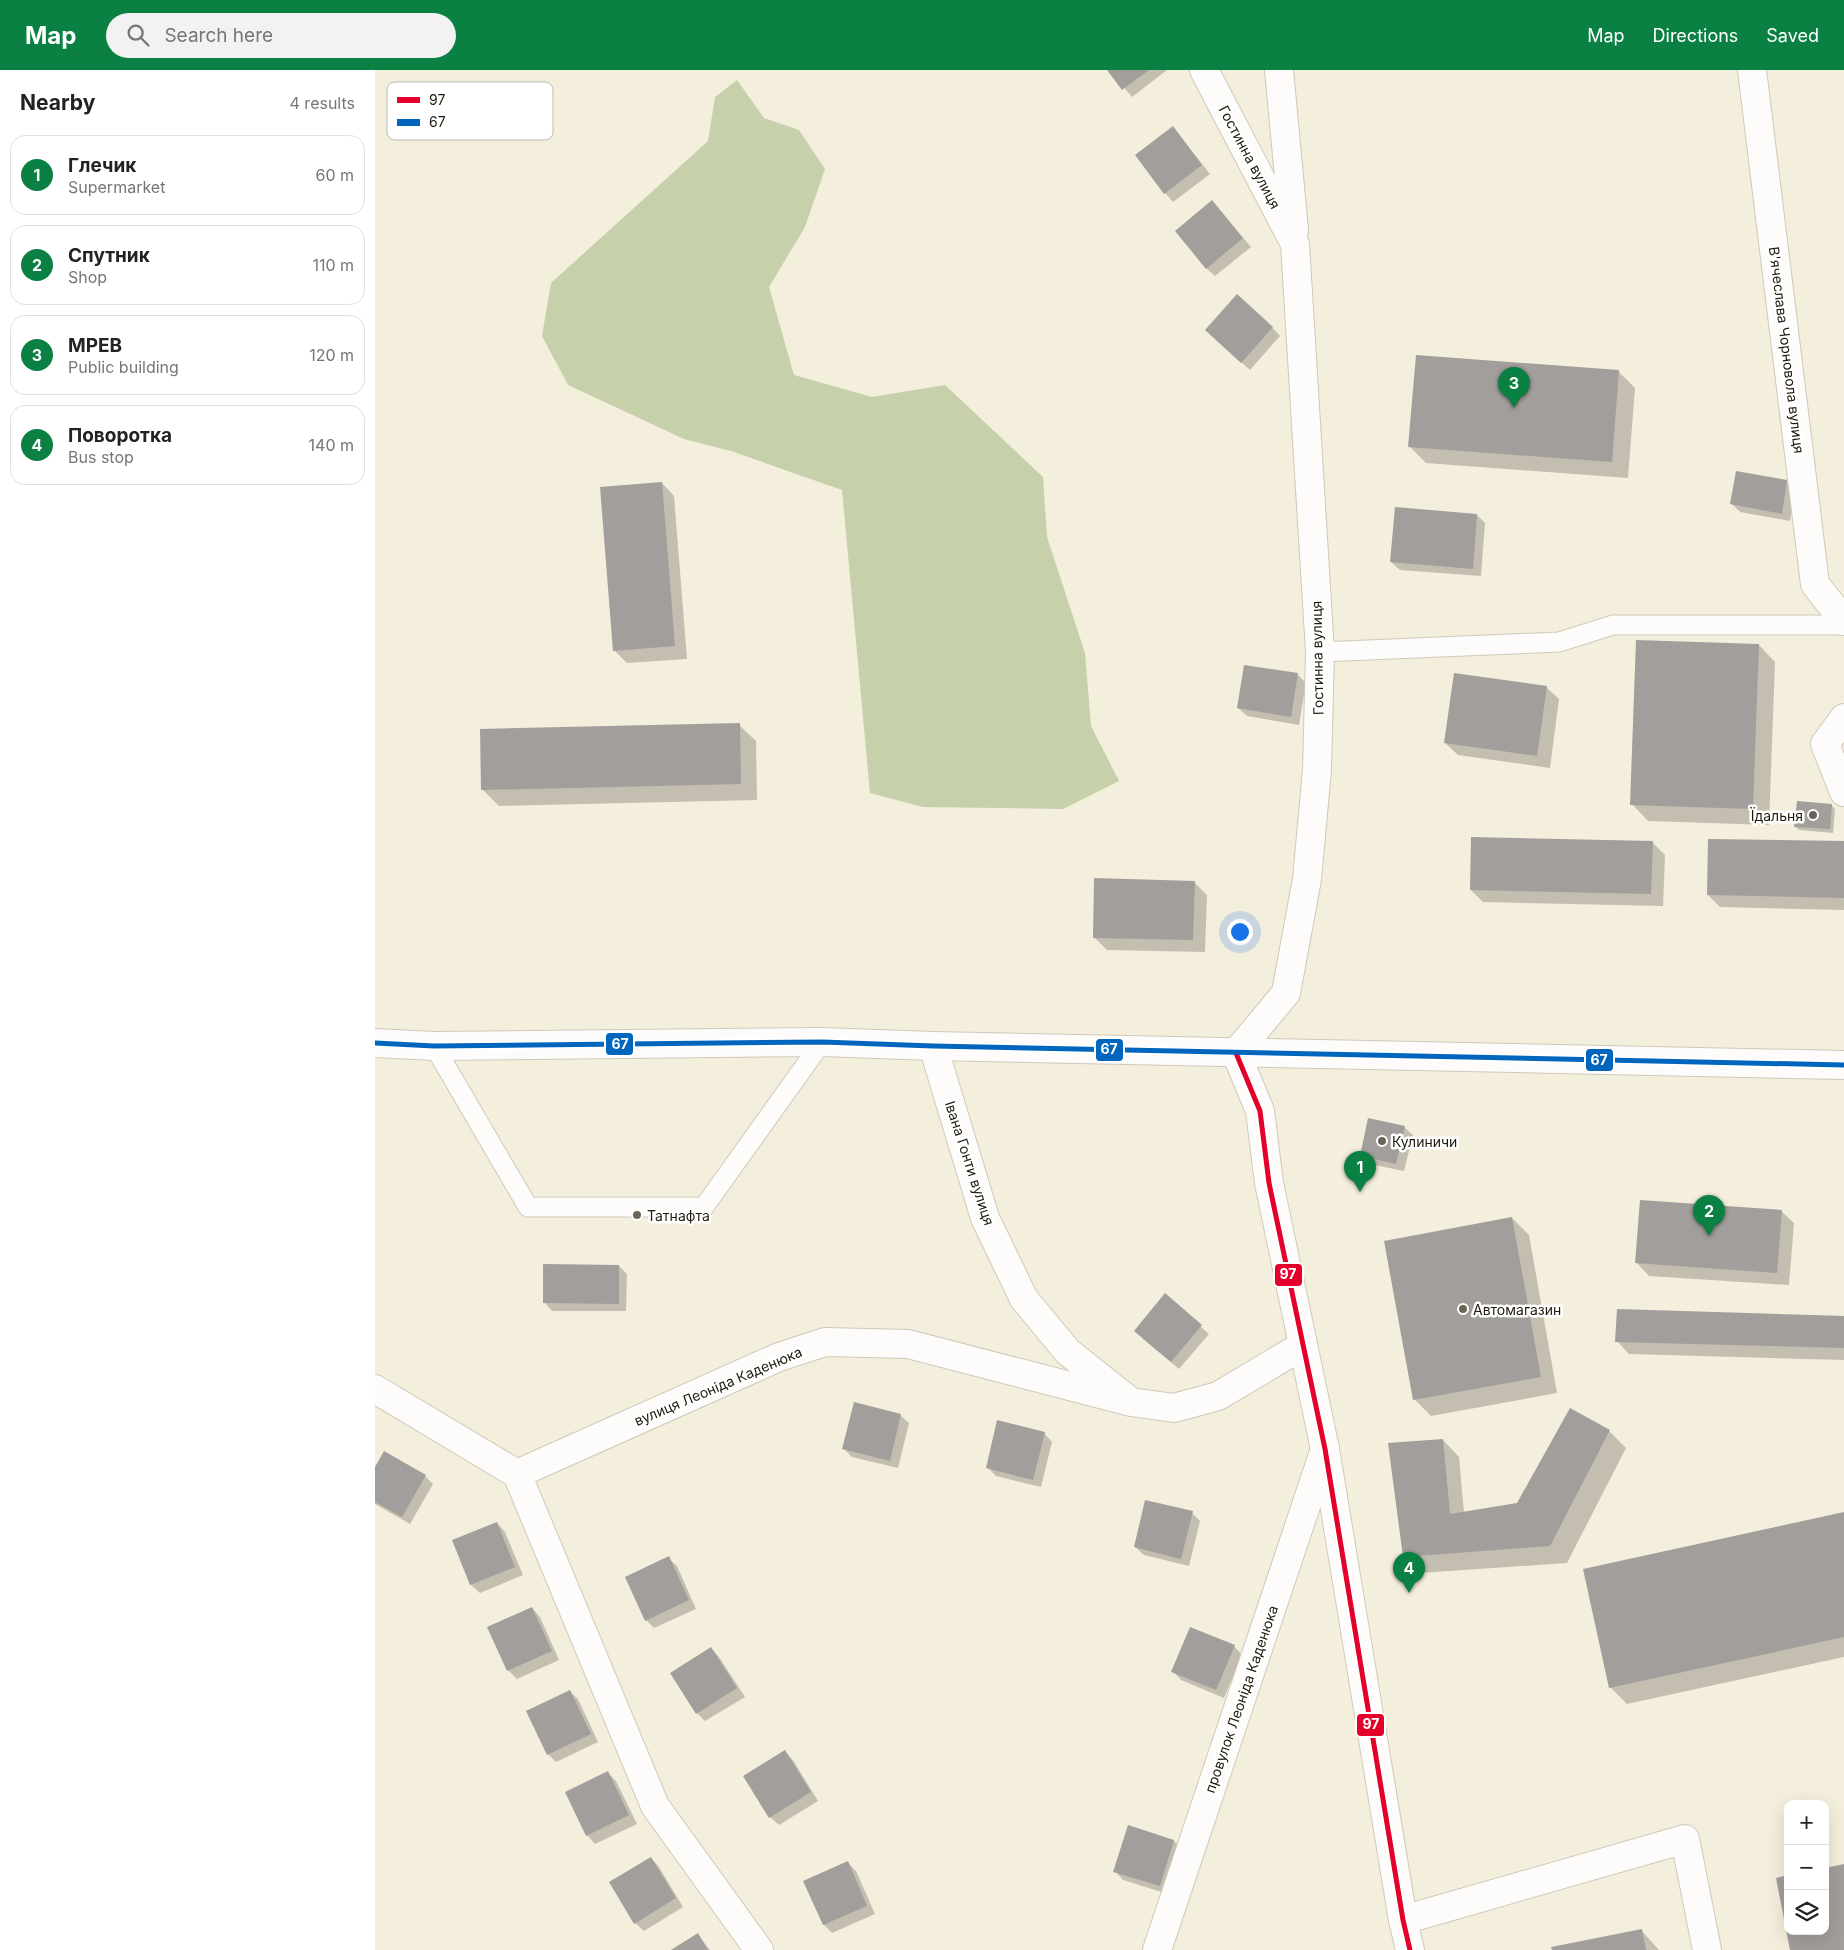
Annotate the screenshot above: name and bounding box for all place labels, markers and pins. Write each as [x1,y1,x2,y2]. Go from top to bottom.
pin: 3 [1498,367,1530,408]
place label: Їдальня [1750,807,1803,824]
marker: Їдальня [1807,809,1819,821]
place label: Кулиничи [1392,1133,1457,1150]
marker: Кулиничи [1376,1135,1388,1147]
pin: 1 [1344,1151,1376,1192]
pin: 2 [1693,1195,1725,1236]
place label: Татнафта [647,1207,710,1224]
marker: Татнафта [631,1209,643,1221]
place label: Автомагазин [1473,1301,1561,1318]
marker: Автомагазин [1457,1303,1469,1315]
pin: 4 [1393,1552,1425,1593]

